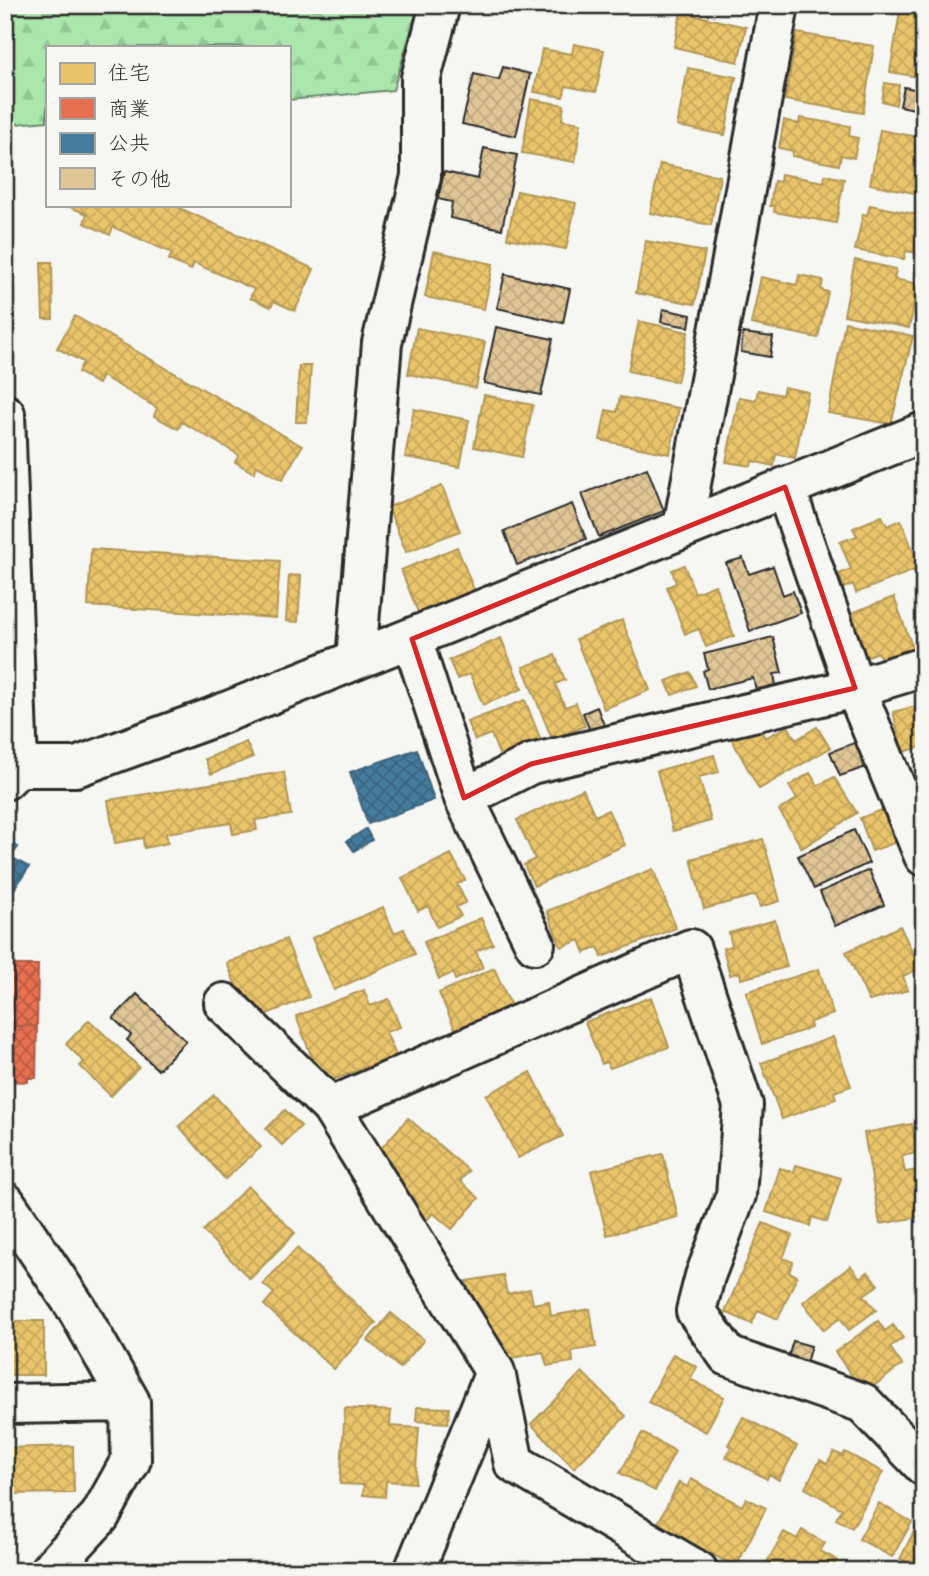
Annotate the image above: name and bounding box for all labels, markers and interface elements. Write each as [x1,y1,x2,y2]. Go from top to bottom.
legend [46,46,290,206]
text: 住宅 [108,58,150,91]
text: 商業 [108,94,150,127]
text: 公共 [108,128,150,161]
text: その他 [108,164,171,197]

